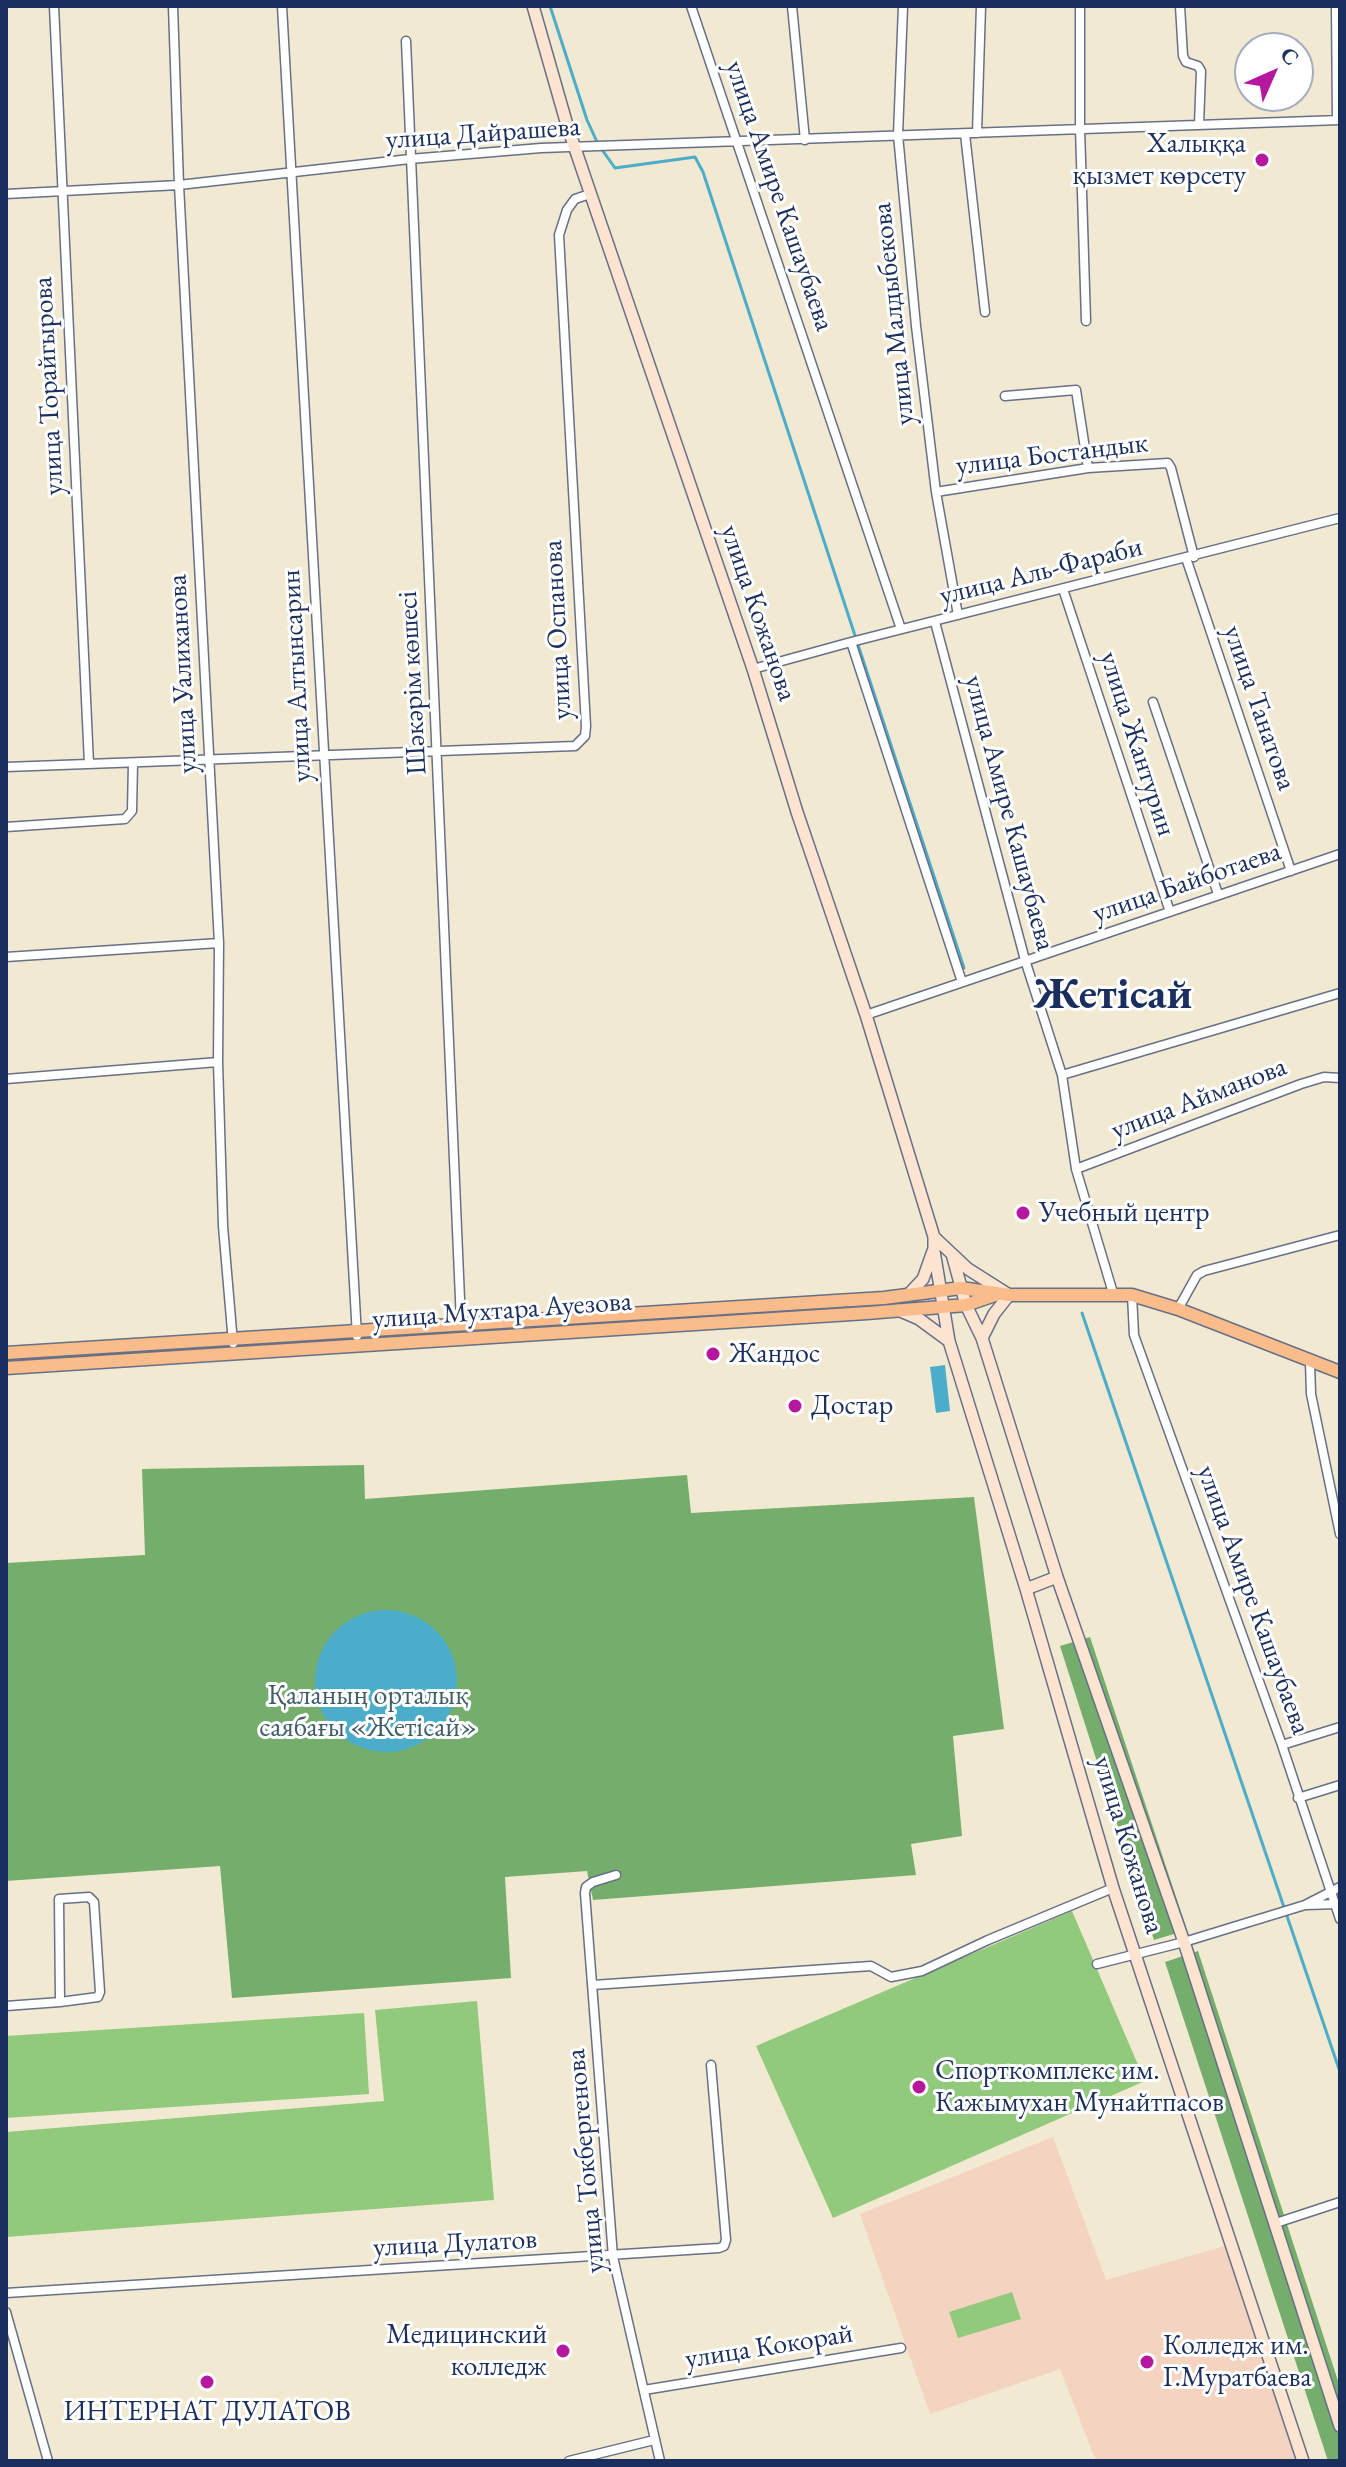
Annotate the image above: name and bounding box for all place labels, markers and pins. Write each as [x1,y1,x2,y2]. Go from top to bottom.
place label: Халыққа қызмет көрсету [1073,127,1246,193]
marker: Халыққа қызмет көрсету [1253,151,1271,169]
place label: Учебный центр [1039,1196,1210,1230]
marker: Учебный центр [1014,1204,1032,1222]
place label: Жандос [729,1337,820,1371]
marker: Жандос [704,1345,722,1363]
place label: Достар [811,1389,893,1423]
marker: Достар [786,1397,804,1415]
place label: Спорткомплекс им. Кажымухан Мунайтпасов [935,2054,1224,2120]
marker: Спорткомплекс им. Кажымухан Мунайтпасов [910,2078,928,2096]
place label: Медицинский колледж [386,2318,547,2384]
place label: Колледж им. Г.Муратбаева [1163,2329,1312,2395]
marker: Медицинский колледж [554,2342,572,2360]
marker: Колледж им. Г.Муратбаева [1138,2353,1156,2371]
marker: ИНТЕРНАТ ДУЛАТОВ [198,2373,216,2391]
place label: ИНТЕРНАТ ДУЛАТОВ [63,2395,351,2429]

